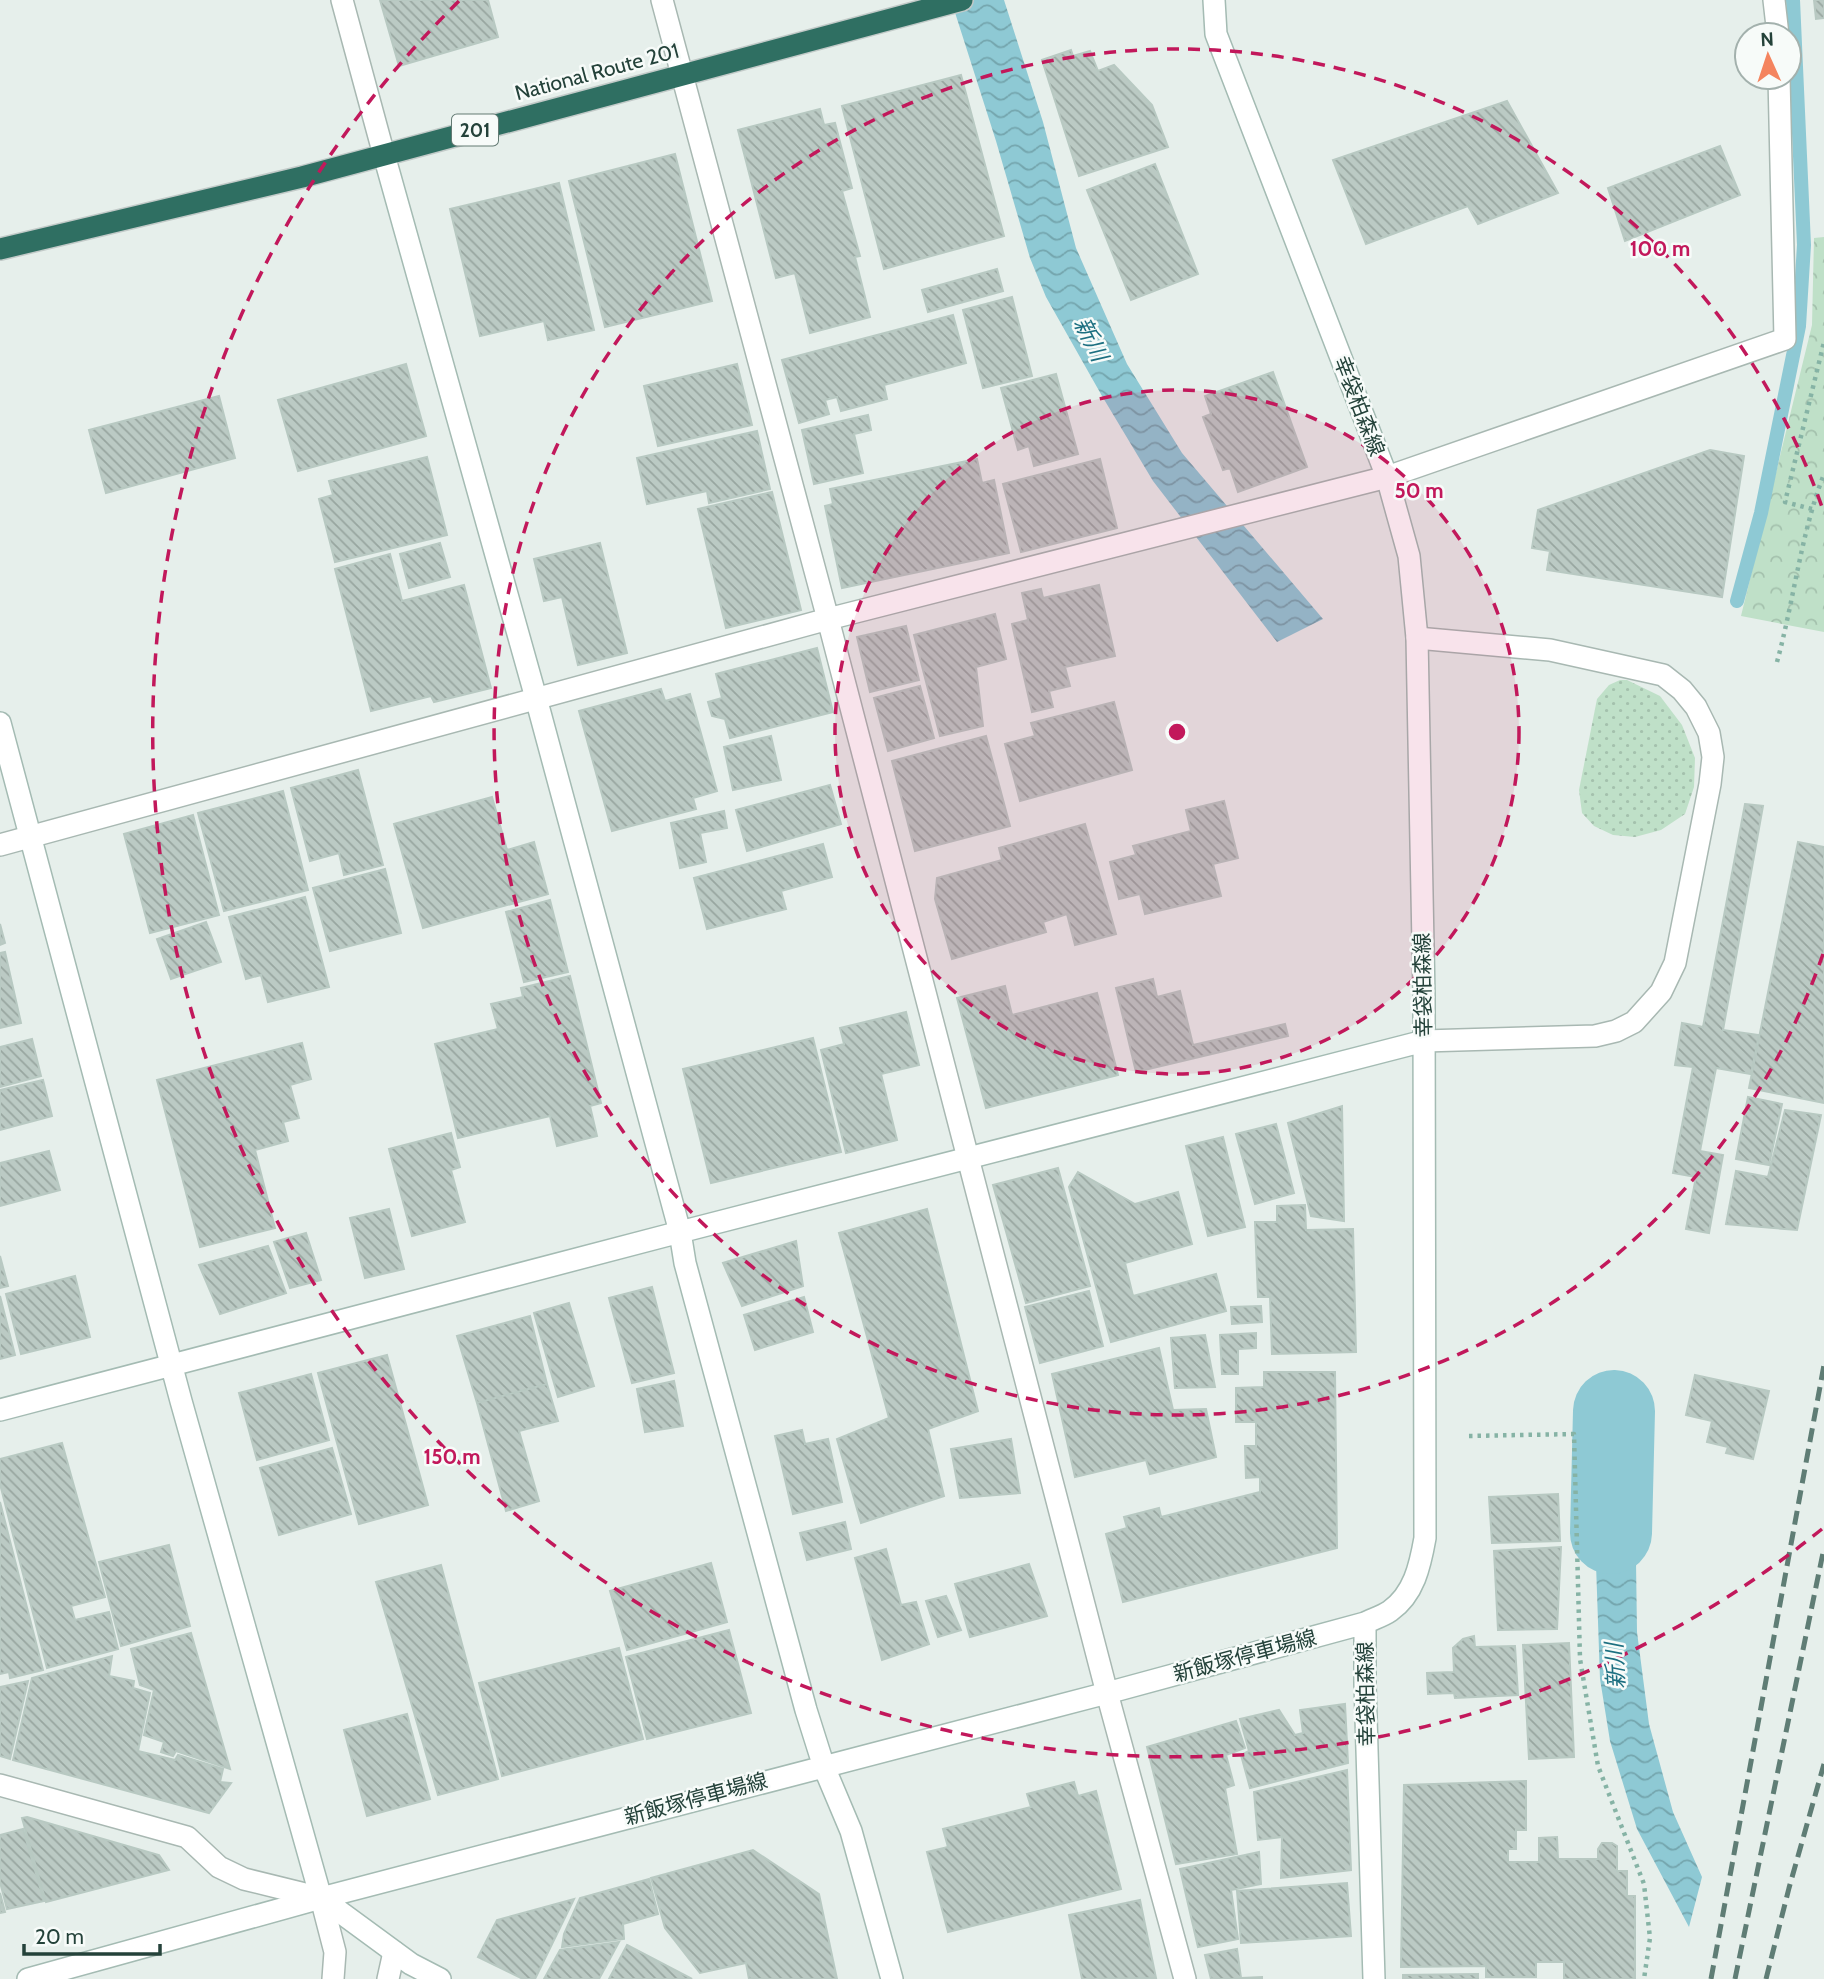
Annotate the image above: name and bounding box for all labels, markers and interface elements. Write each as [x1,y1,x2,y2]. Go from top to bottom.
north arrow [1733,21,1803,91]
text: N [1760,28,1774,51]
street label: National Route 201 [512,38,682,105]
road number: 201 [452,114,498,146]
text: 100 m [1630,236,1690,261]
water label: 新川 [1068,312,1115,369]
street label: 幸袋柏森線 [1329,352,1390,459]
text: 50 m [1394,478,1444,503]
centre of rings [1165,720,1189,744]
street label: 幸袋柏森線 [1409,932,1436,1038]
text: 150 m [424,1444,480,1469]
street label: 新飯塚停車場線 [1171,1624,1319,1687]
water label: 新川 [1600,1639,1630,1690]
street label: 幸袋柏森線 [1352,1641,1379,1747]
street label: 新飯塚停車場線 [622,1767,770,1830]
scale bar [24,1912,161,1956]
text: 20 m [35,1924,84,1949]

